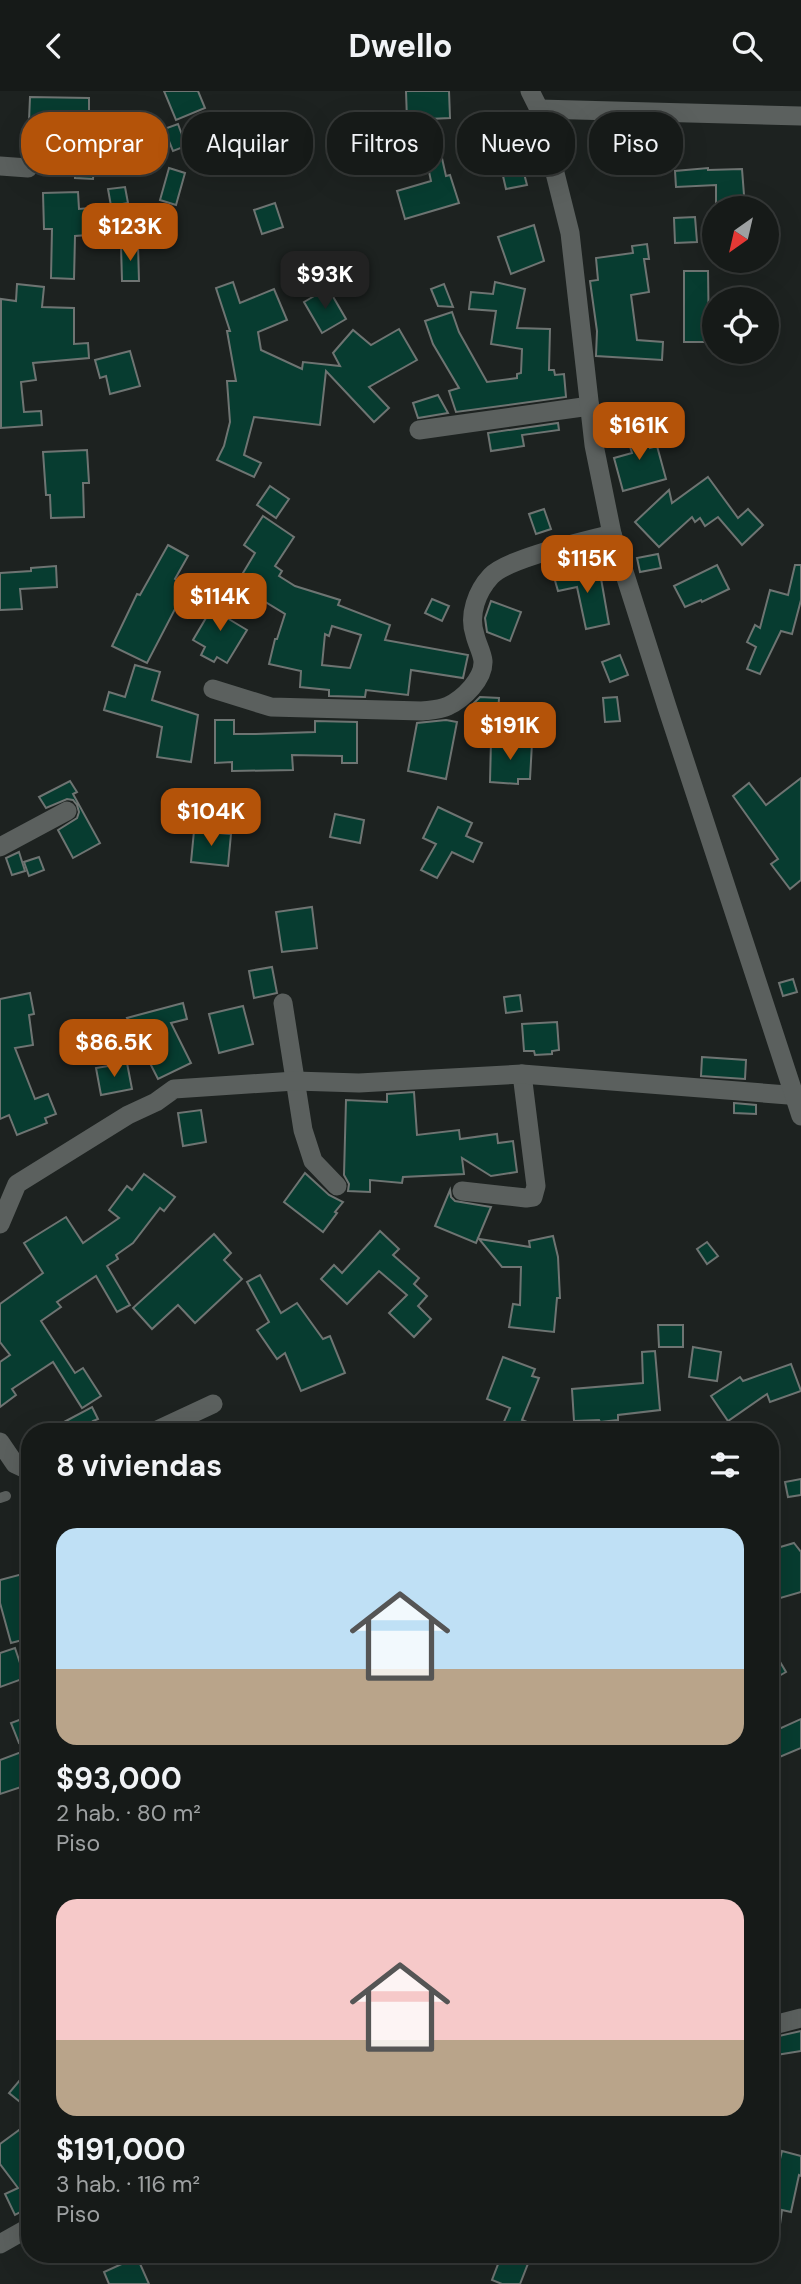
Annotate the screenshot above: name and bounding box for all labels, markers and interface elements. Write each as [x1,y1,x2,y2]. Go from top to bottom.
text: Dwello [348,25,453,67]
icon: back [35,27,73,65]
icon: search [728,27,766,65]
chip: Comprar [21,112,168,175]
chip: Alquilar [182,112,313,175]
chip: Filtros [327,112,443,175]
chip: Nuevo [457,112,575,175]
chip: Piso [589,112,683,175]
north arrow [702,196,779,273]
map controls [702,196,779,364]
pin: $123K [81,204,179,263]
text: $123K [98,211,162,241]
pin: $93K [284,251,366,311]
text: $93K [296,259,354,289]
button: locate [702,287,779,364]
pin: $161K [590,403,688,462]
text: $161K [609,410,669,440]
pin: $115K [538,535,636,595]
text: $115K [557,543,617,573]
pin: $114K [171,573,269,633]
text: $114K [190,581,250,611]
pin: $191K [461,703,559,762]
text: $191K [480,710,540,740]
pin: $104K [162,789,260,848]
text: $104K [177,796,245,826]
pin: $86.5K [57,1019,171,1079]
text: $86.5K [75,1027,153,1057]
text: 8 viviendas [56,1446,222,1485]
icon: filters [706,1446,744,1484]
icon: home [337,1573,463,1699]
text: $93,000 [56,1759,182,1798]
text: 2 hab. · 80 m² [56,1798,201,1828]
text: Piso [56,1828,100,1858]
icon: home [337,1944,463,2070]
text: $191,000 [56,2130,186,2169]
text: 3 hab. · 116 m² [56,2169,200,2199]
text: Piso [56,2199,100,2229]

